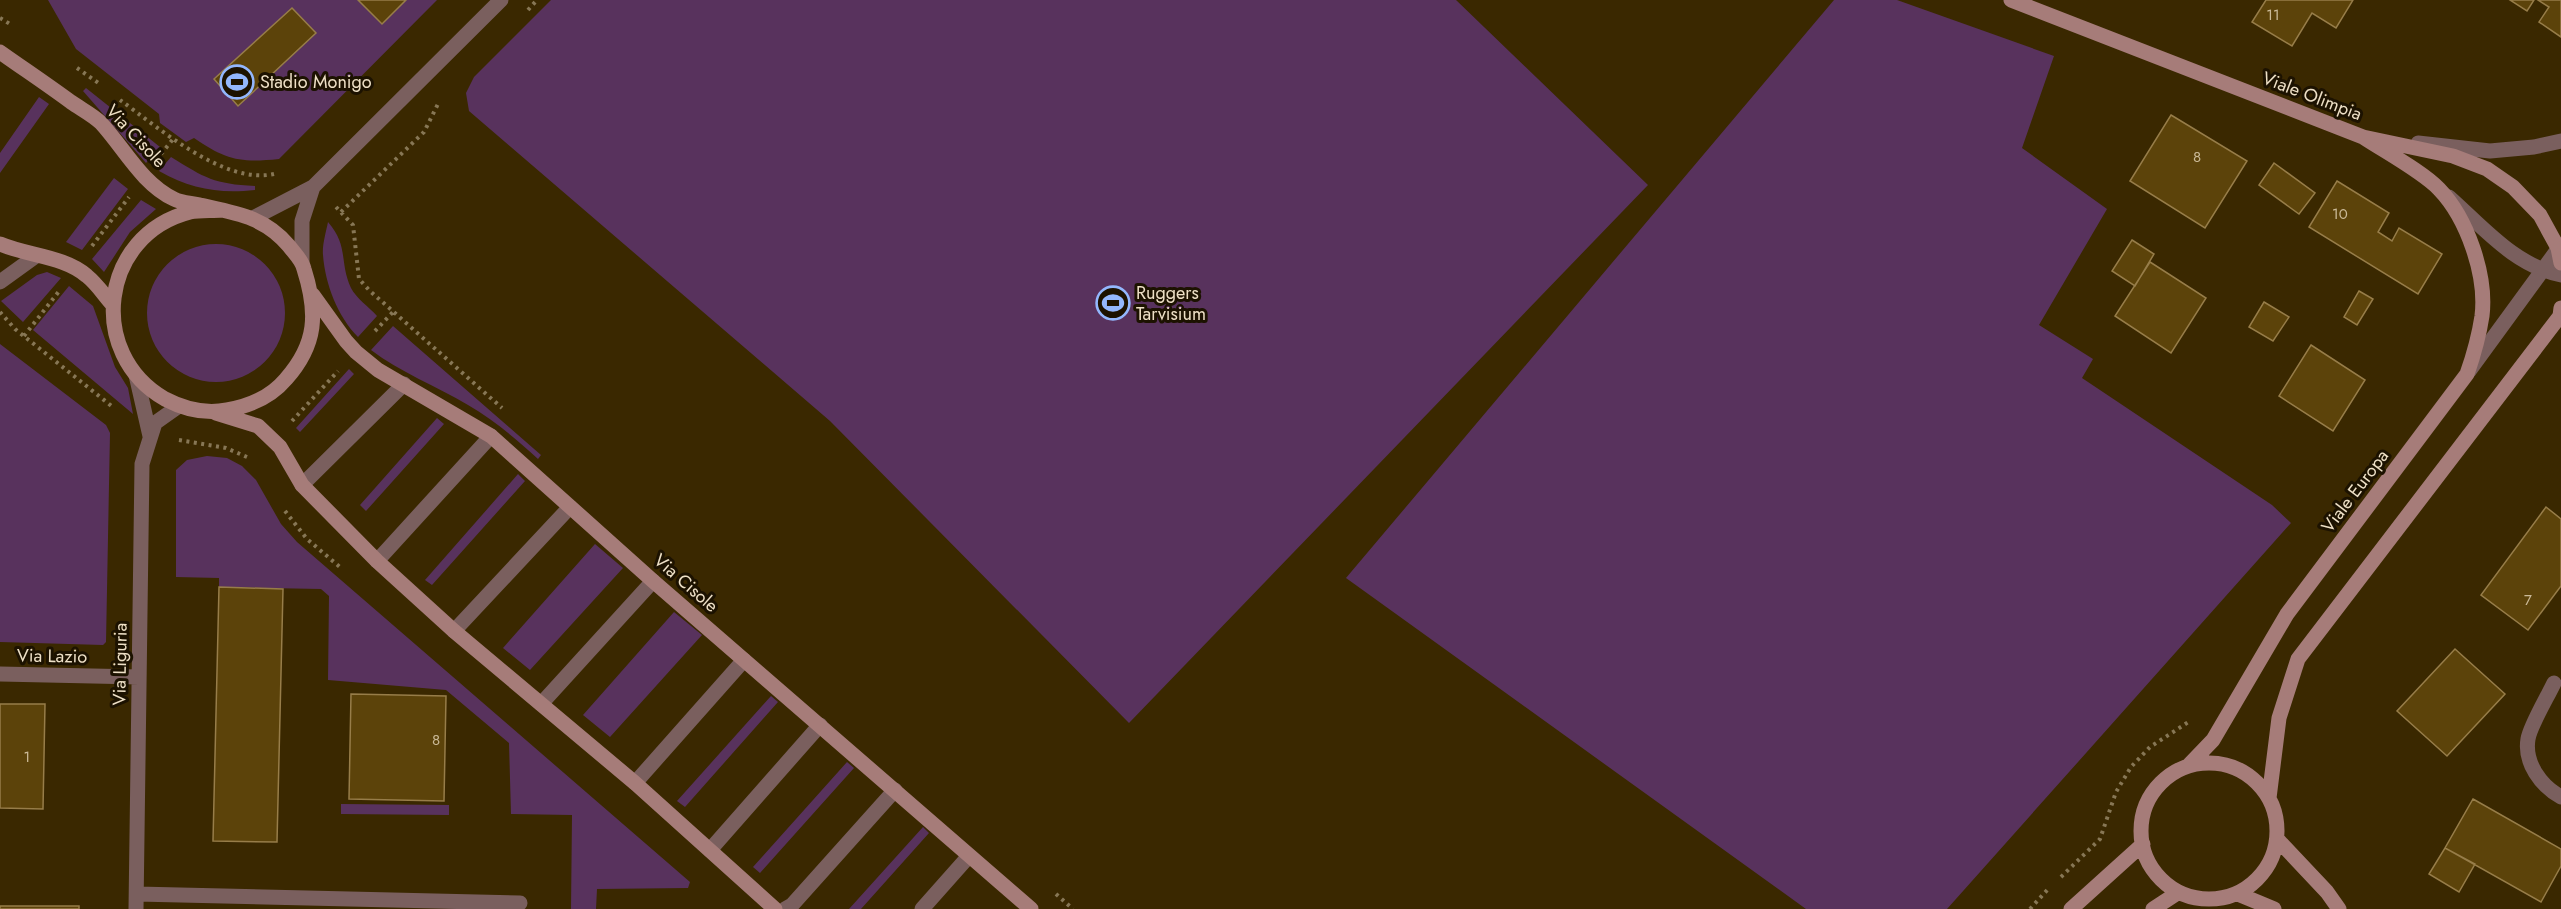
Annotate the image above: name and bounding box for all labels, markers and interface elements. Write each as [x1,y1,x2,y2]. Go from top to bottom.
house number: 11 [2266,4,2280,26]
sports icon: Stadio Monigo [219,64,255,100]
street label: Viale Olimpia [2258,65,2366,127]
place label: Stadio Monigo [260,69,372,95]
street label: Via Cisole [100,99,172,173]
house number: 8 [2193,146,2201,168]
house number: 10 [2332,203,2348,225]
place label: Ruggers Tarvisium [1136,280,1206,327]
sports icon: Ruggers Tarvisium [1095,285,1131,321]
street label: Viale Europa [2315,444,2395,538]
street label: Via Cisole [648,548,724,618]
house number: 7 [2524,589,2532,611]
street label: Via Liguria [106,622,134,706]
street label: Via Lazio [17,642,87,670]
house number: 8 [432,729,440,751]
house number: 1 [24,746,30,768]

